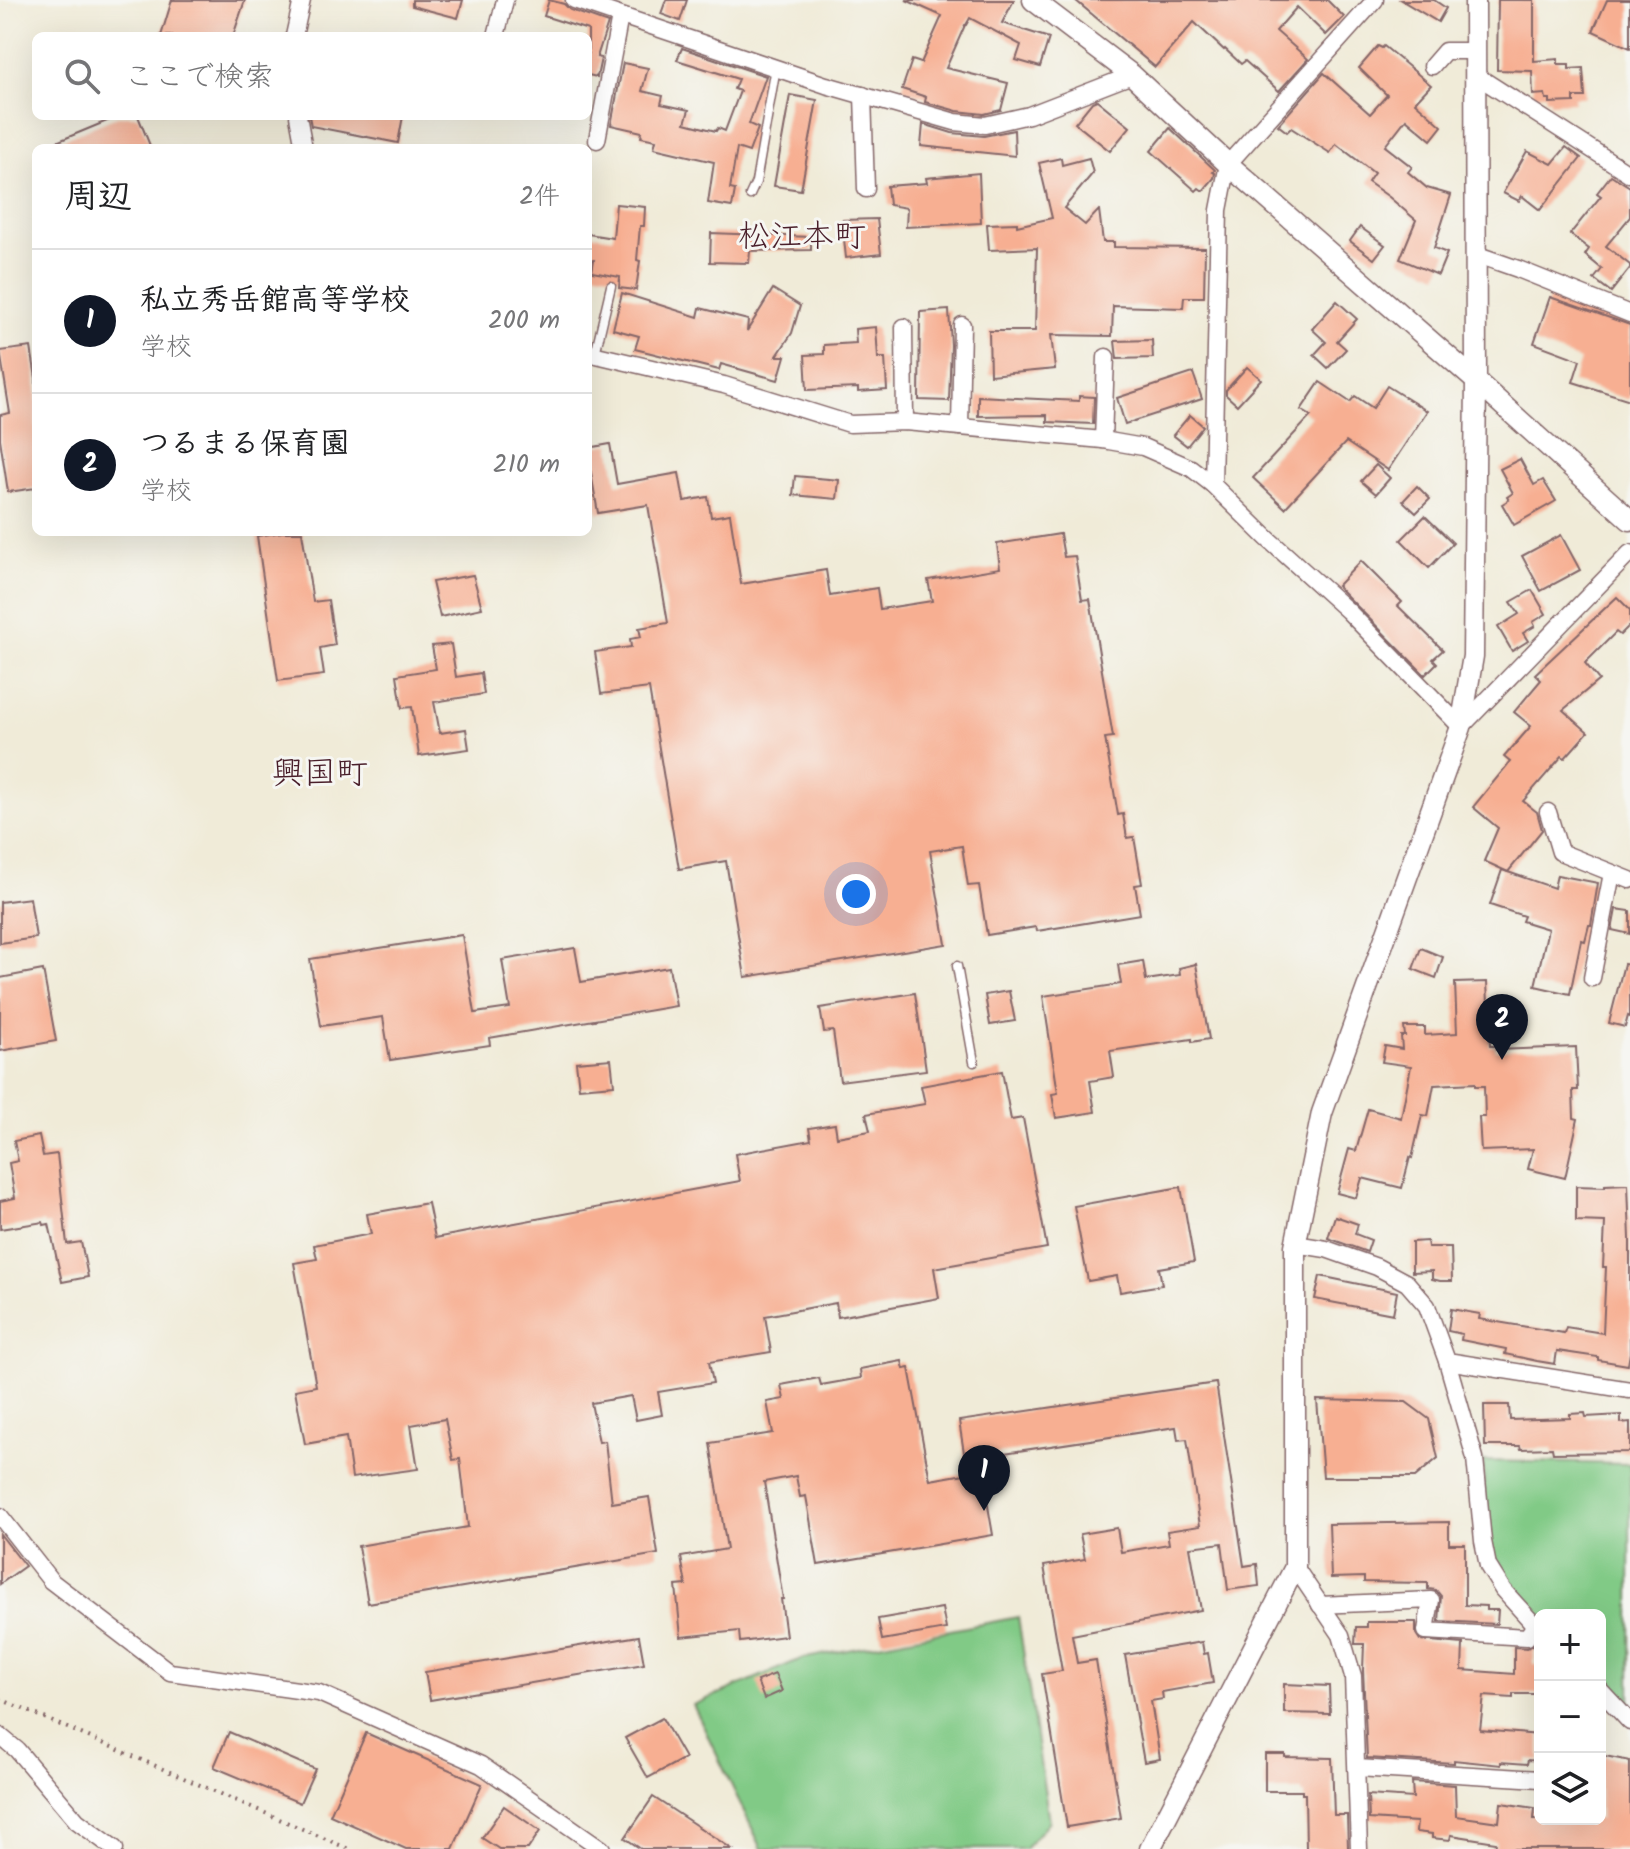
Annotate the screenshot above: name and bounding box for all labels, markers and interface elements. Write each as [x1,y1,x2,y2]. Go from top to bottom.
search box [32,32,592,120]
icon: search [60,54,104,98]
text: ここで検索 [124,54,274,102]
text: 周辺 [64,171,132,225]
text: 2件 [519,176,560,218]
district label: 松江本町 [738,212,866,263]
text: 私立秀岳館高等学校 [140,277,410,325]
text: 1 [86,300,94,342]
text: 200 m [488,300,560,342]
text: 学校 [140,327,192,369]
text: つるまる保育園 [140,421,350,469]
text: 2 [82,444,98,486]
text: 210 m [493,444,560,486]
text: 学校 [140,471,192,513]
district label: 興国町 [272,749,368,800]
your location [836,874,876,914]
pin: 2 [1476,994,1528,1060]
pin: 1 [958,1445,1010,1511]
map controls [1534,1609,1606,1825]
button: + [1534,1609,1606,1681]
button: − [1534,1681,1606,1753]
button: layers [1534,1753,1606,1825]

